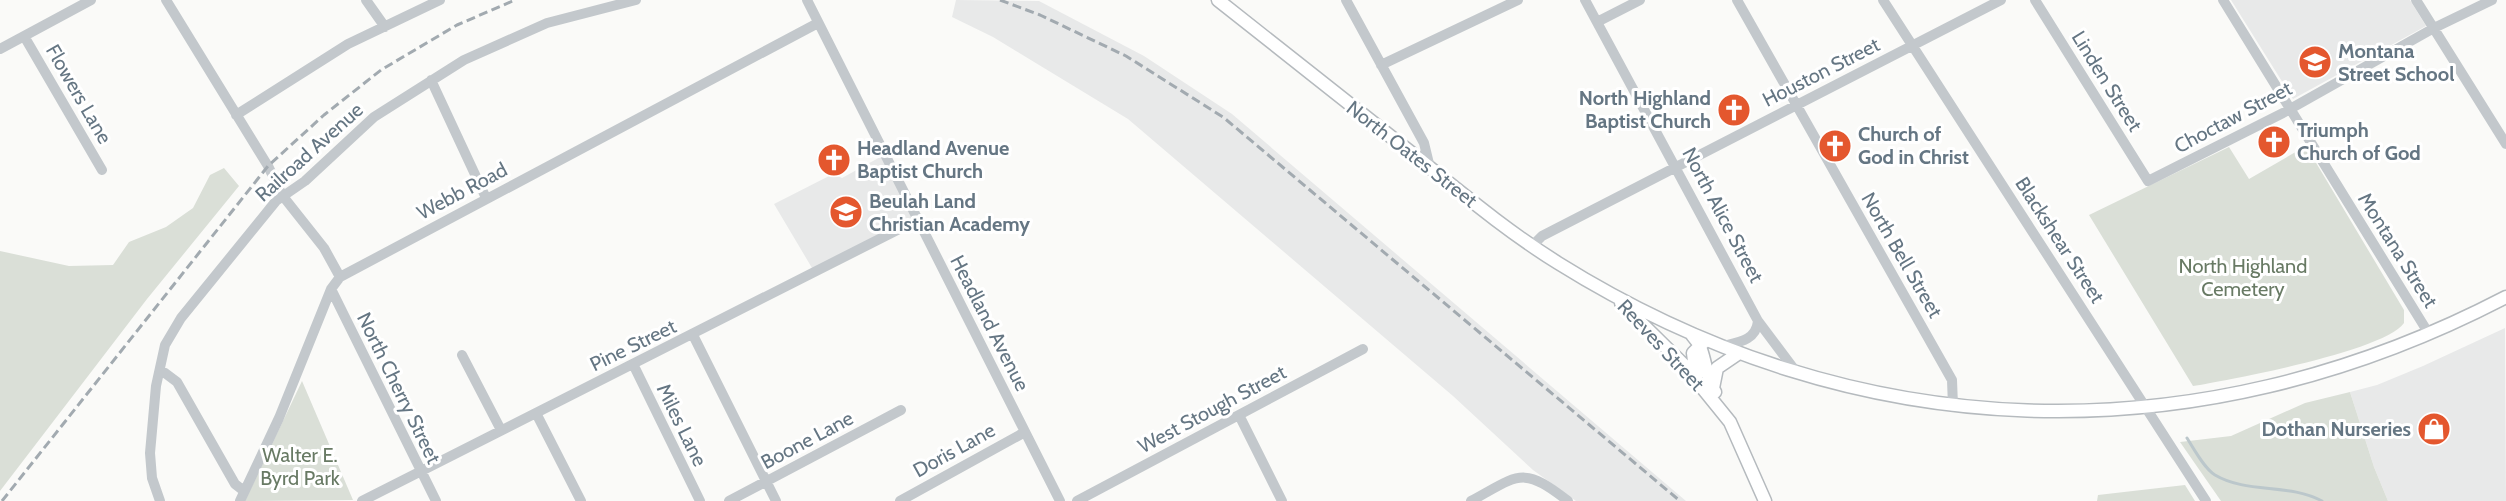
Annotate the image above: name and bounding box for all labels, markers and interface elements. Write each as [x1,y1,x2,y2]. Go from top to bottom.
street label: Linden Street [2067,26,2147,136]
street label: Houston Street [1758,32,1884,112]
place label: Montana Street School [2338,39,2454,86]
street label: Flowers Lane [41,40,117,148]
school or university icon: Montana Street School [2297,44,2333,80]
street label: Choctaw Street [2170,76,2296,158]
place label: North Highland Baptist Church [1579,86,1711,133]
church icon: North Highland Baptist Church [1716,92,1752,128]
street label: North Oates Street [1342,96,1482,213]
street label: Railroad Avenue [250,98,368,206]
place label: Triumph Church of God [2297,118,2421,165]
place label: Church of God in Christ [1858,122,1969,169]
church icon: Triumph Church of God [2256,124,2292,160]
church icon: Church of God in Christ [1817,128,1853,164]
place label: Headland Avenue Baptist Church [857,136,1009,183]
church icon: Headland Avenue Baptist Church [816,142,852,178]
street label: North Alice Street [1677,143,1769,287]
street label: Webb Road [413,157,511,225]
street label: Blackshear Street [2010,173,2110,308]
street label: North Bell Street [1856,188,1948,322]
street label: Montana Street [2353,188,2443,312]
place label: Beulah Land Christian Academy [869,189,1030,236]
school or university icon: Beulah Land Christian Academy [828,194,864,230]
street label: Headland Avenue [945,251,1035,395]
park label: North Highland Cemetery [2179,254,2307,301]
street label: Reeves Street [1613,294,1710,396]
street label: North Cherry Street [352,308,446,468]
street label: Pine Street [586,314,680,376]
street label: West Stough Street [1134,360,1290,458]
street label: Miles Lane [652,380,712,470]
street label: Boone Lane [757,406,857,474]
shop icon: Dothan Nurseries [2416,411,2452,447]
place label: Dothan Nurseries [2262,417,2411,441]
street label: Doris Lane [909,418,999,482]
park label: Walter E. Byrd Park [260,443,340,490]

